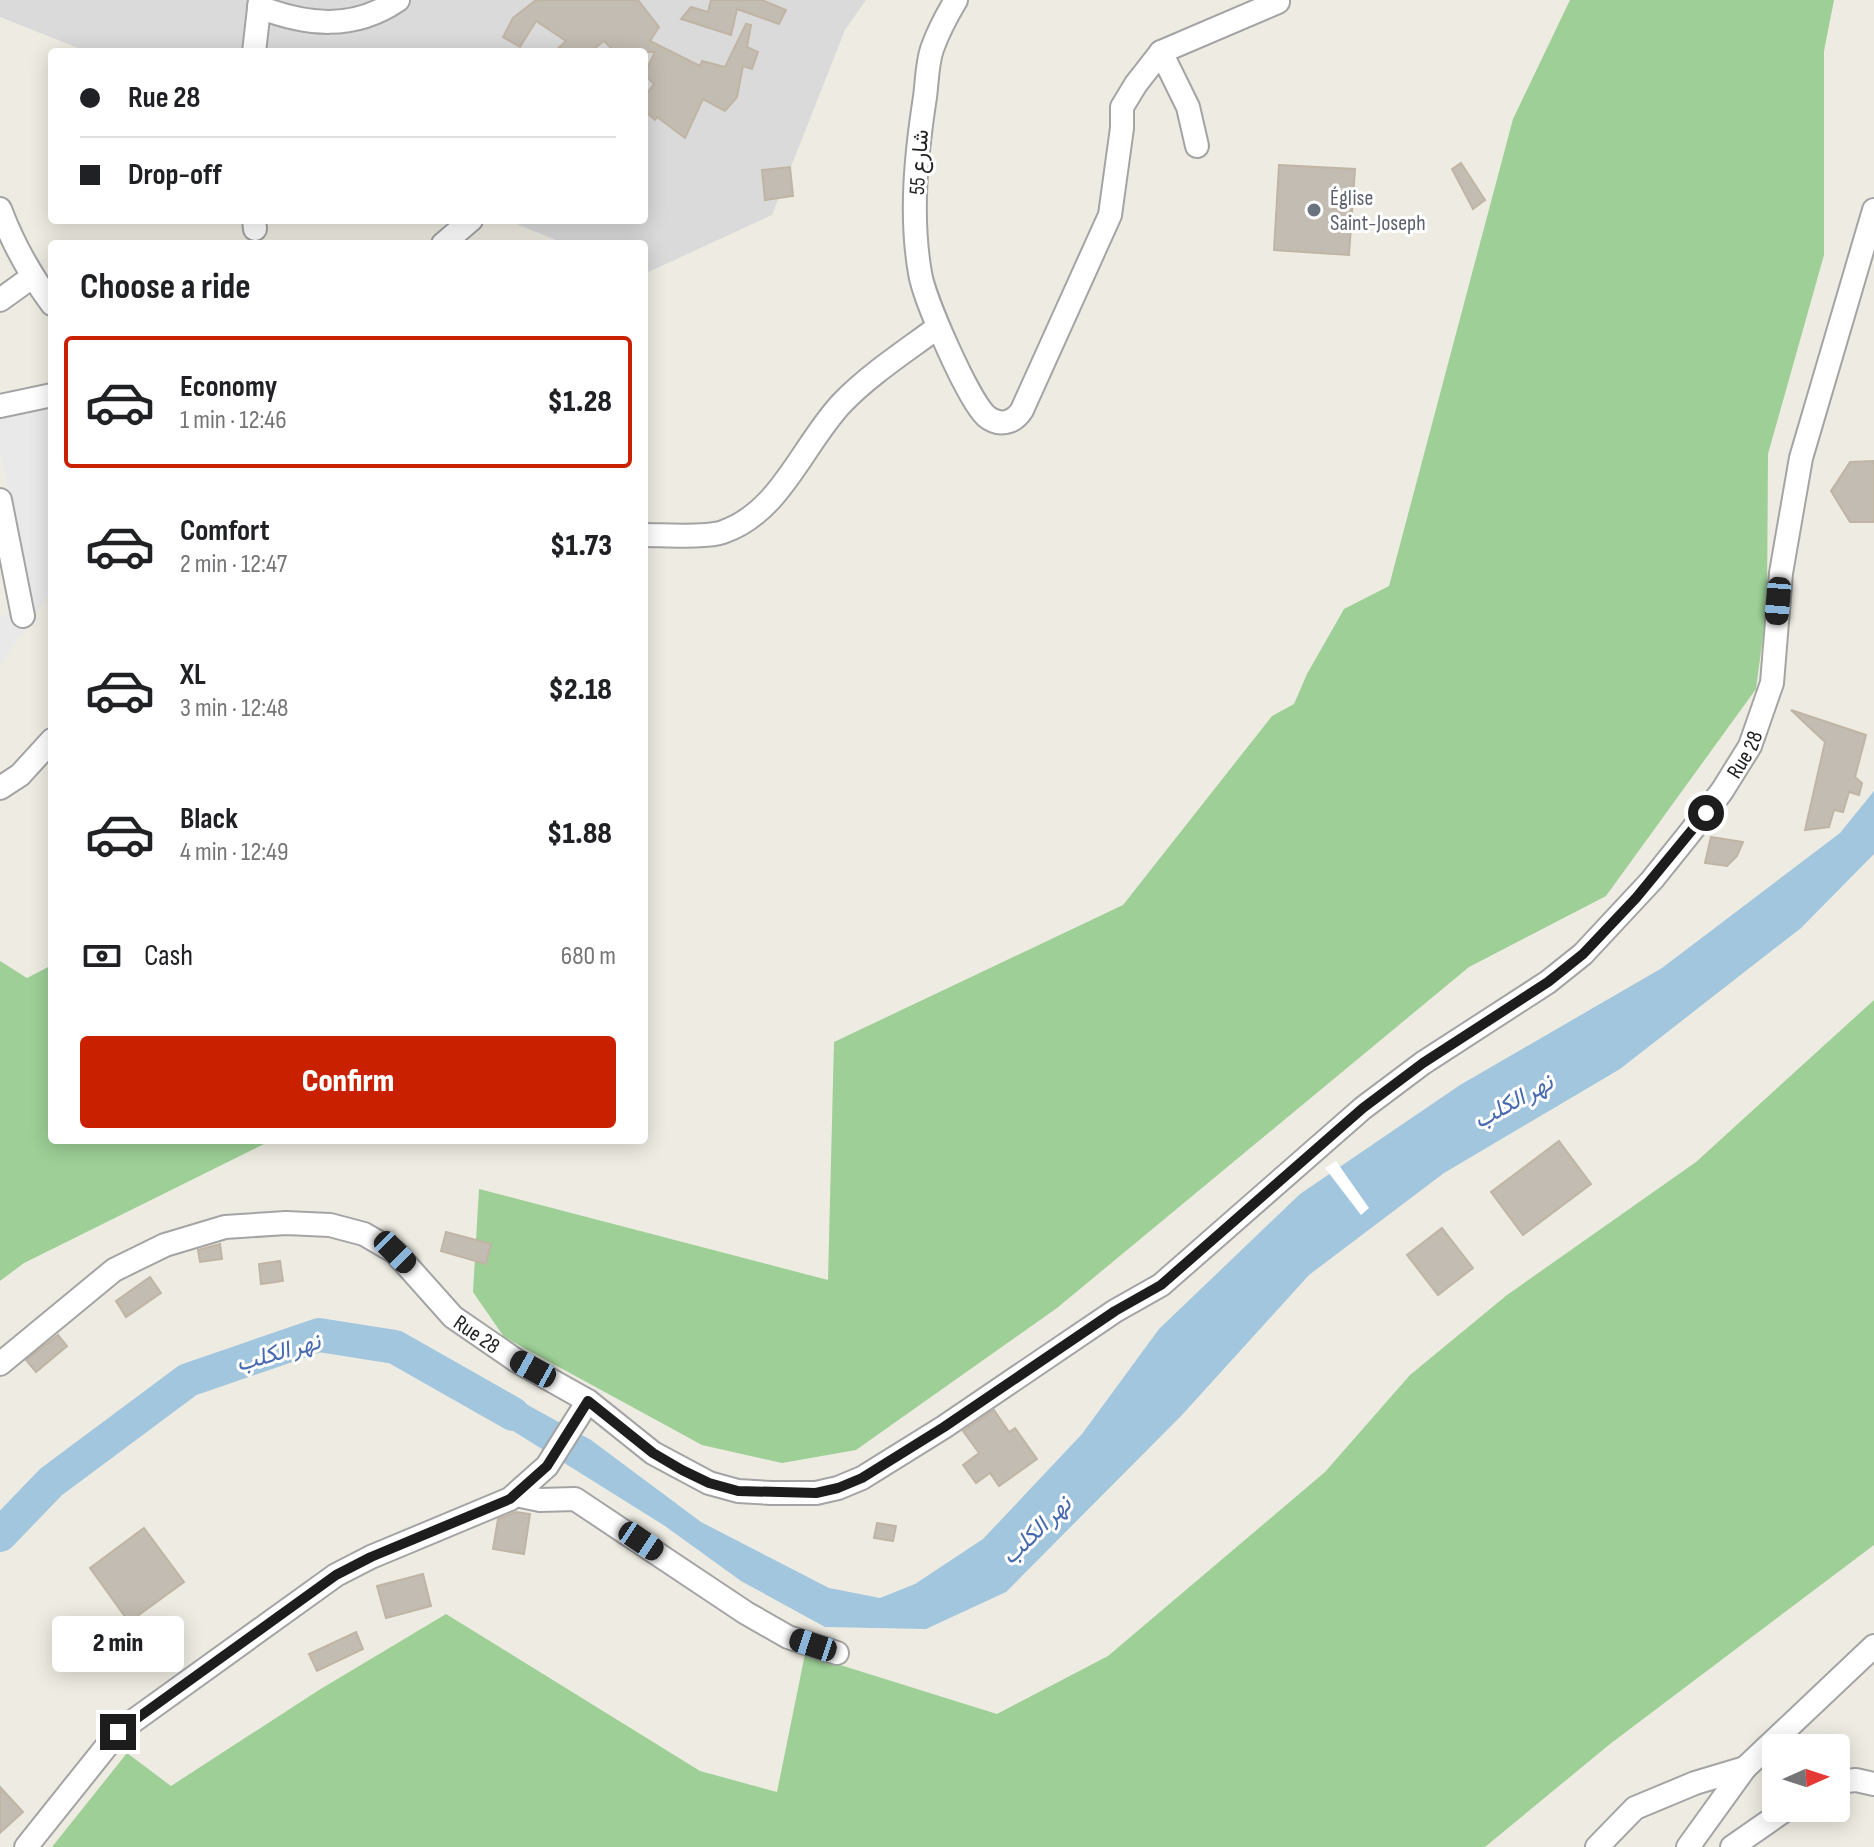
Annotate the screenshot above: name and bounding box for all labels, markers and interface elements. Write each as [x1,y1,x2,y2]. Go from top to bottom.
text: Rue 28 [128,80,201,116]
street label: شارع 55 [904,129,935,196]
text: Drop-off [128,157,222,193]
place label: Église Saint-Joseph [1330,185,1426,237]
marker: Église Saint-Joseph [1305,201,1323,219]
text: Choose a ride [80,266,251,309]
icon: car [84,366,156,438]
text: Economy [180,369,277,405]
text: $1.28 [548,384,612,420]
text: 1 min · 12:46 [180,405,287,436]
icon: car [84,510,156,582]
text: Comfort [180,513,270,549]
text: $1.73 [550,528,612,564]
text: 2 min · 12:47 [180,549,287,580]
car [1764,576,1792,626]
icon: car [84,654,156,726]
text: XL [180,657,206,693]
text: $2.18 [549,672,612,708]
text: 3 min · 12:48 [180,693,288,724]
street label: Rue 28 [1721,728,1769,784]
route start [1688,795,1724,831]
icon: car [84,798,156,870]
text: Black [180,801,238,837]
text: $1.88 [547,816,612,852]
text: 4 min · 12:49 [180,837,289,868]
icon: cash [80,934,124,978]
text: Cash [144,938,193,974]
text: 680 m [561,941,616,972]
button: Confirm [80,1036,616,1128]
water label: نهر الكلب [1468,1067,1559,1135]
car [370,1227,420,1277]
street label: Rue 28 [448,1310,505,1360]
water label: نهر الكلب [233,1326,325,1378]
car [506,1347,560,1391]
water label: نهر الكلب [995,1489,1078,1571]
car [614,1518,668,1564]
callout: 2 min [52,1616,184,1672]
car [786,1626,840,1664]
text: 2 min [93,1628,143,1659]
route end [100,1714,136,1750]
north arrow [1762,1734,1850,1822]
map controls [1762,1734,1850,1822]

